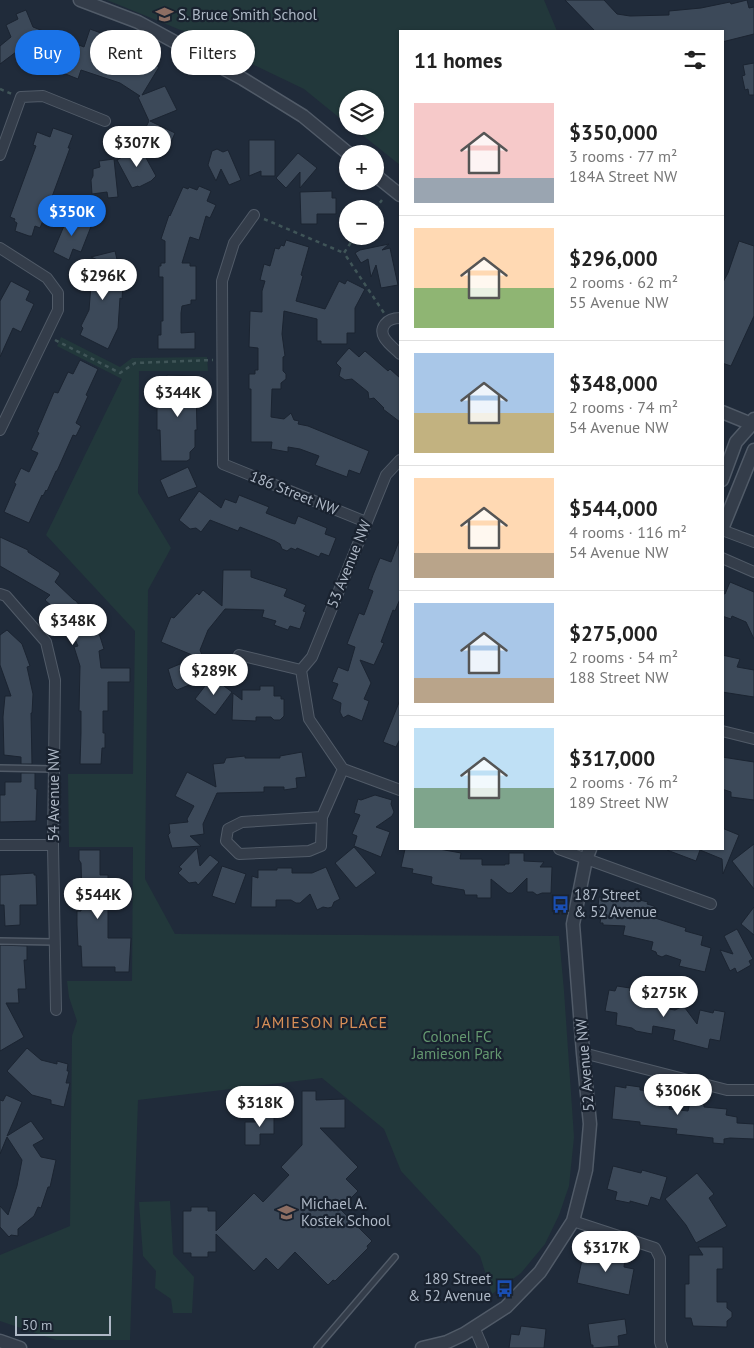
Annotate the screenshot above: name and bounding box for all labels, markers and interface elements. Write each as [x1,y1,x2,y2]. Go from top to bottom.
school or university icon: S. Bruce Smith School [154,5,174,25]
place label: S. Bruce Smith School [178,5,317,24]
chip: Buy [15,30,80,75]
chip: Rent [90,30,161,75]
chip: Filters [171,30,255,75]
icon: filters [681,46,709,74]
text: 11 homes [414,47,502,74]
map controls [339,90,384,245]
button: layers [339,90,384,135]
text: $350,000 [569,119,658,146]
icon: home [454,123,514,183]
pin: $307K [102,126,172,168]
text: $307K [114,132,160,152]
button: + [339,145,384,190]
text: 3 rooms · 77 m² [569,146,677,166]
text: 184A Street NW [569,166,677,186]
pin: $350K [37,194,107,237]
button: − [339,200,384,245]
text: $350K [49,201,95,221]
text: $296,000 [569,245,658,272]
icon: home [454,248,514,308]
pin: $296K [68,258,138,301]
text: $296K [80,265,126,285]
text: 2 rooms · 62 m² [569,272,678,292]
text: 55 Avenue NW [569,292,668,312]
text: $348,000 [569,370,658,397]
icon: home [454,373,514,433]
pin: $344K [143,376,213,418]
text: $344K [155,382,201,402]
text: 2 rooms · 74 m² [569,397,678,417]
text: 54 Avenue NW [569,417,668,437]
street label: 186 Street NW [247,466,342,519]
text: $544,000 [569,495,658,522]
icon: home [454,498,514,558]
street label: 53 Avenue NW [322,516,375,611]
text: 4 rooms · 116 m² [569,522,687,542]
text: 54 Avenue NW [569,542,668,562]
pin: $348K [38,604,108,646]
text: $348K [50,610,96,630]
text: $275,000 [569,620,658,647]
icon: home [454,623,514,683]
text: 2 rooms · 54 m² [569,647,678,667]
pin: $289K [179,654,249,696]
text: $289K [191,660,237,680]
text: 188 Street NW [569,667,669,687]
text: $317,000 [569,745,655,772]
street label: 54 Avenue NW [44,748,63,842]
icon: home [454,748,514,808]
text: 2 rooms · 76 m² [569,772,678,792]
text: 189 Street NW [569,792,669,812]
pin: $544K [63,878,133,920]
text: $544K [75,884,121,904]
place label: 187 Street & 52 Avenue [574,885,657,921]
bus stop icon: 187 Street & 52 Avenue [550,894,570,914]
pin: $275K [629,976,699,1018]
text: $275K [641,982,687,1002]
district label: JAMIESON PLACE [255,1012,388,1032]
street label: 52 Avenue NW [571,1017,598,1112]
park label: Colonel FC Jamieson Park [411,1027,503,1063]
pin: $306K [643,1074,713,1116]
text: $306K [655,1080,701,1100]
pin: $318K [225,1086,295,1128]
text: $318K [237,1092,283,1112]
place label: Michael A. Kostek School [301,1194,391,1230]
school or university icon: Michael A. Kostek School [277,1203,297,1223]
pin: $317K [571,1230,641,1273]
text: $317K [583,1237,629,1257]
place label: 189 Street & 52 Avenue [408,1269,491,1305]
bus stop icon: 189 Street & 52 Avenue [495,1278,515,1298]
scale bar [15,1313,111,1336]
text: 50 m [22,1316,52,1334]

